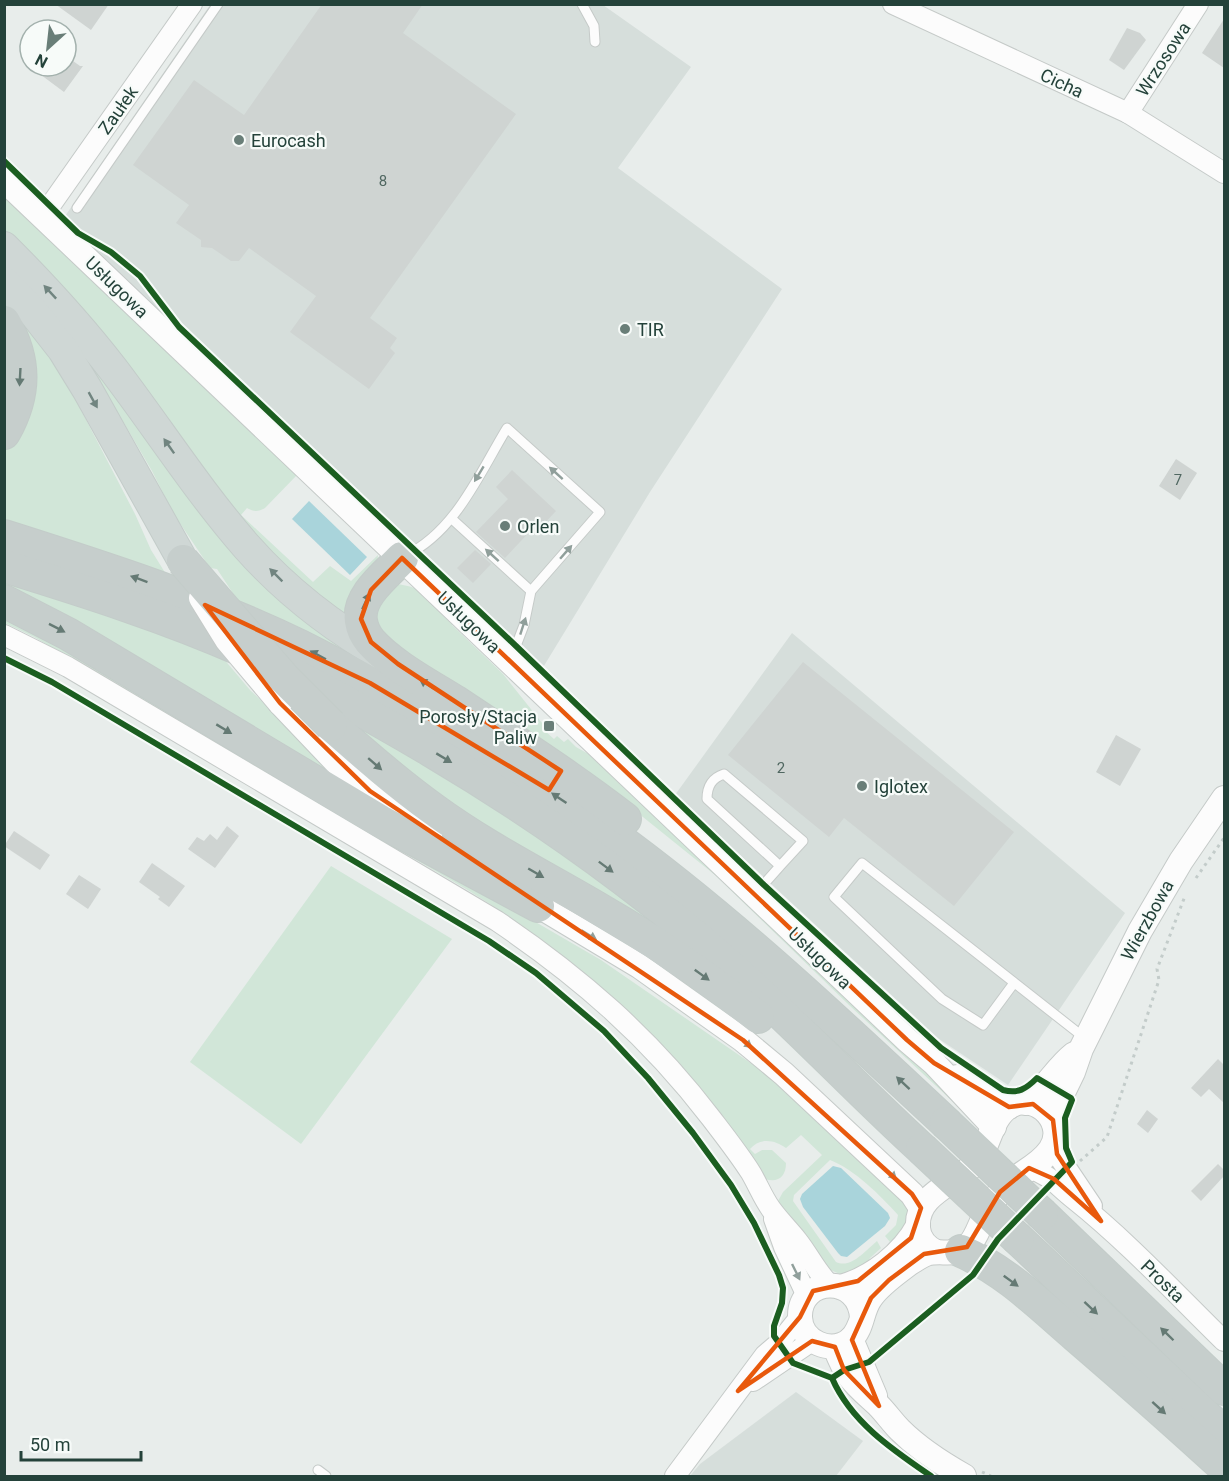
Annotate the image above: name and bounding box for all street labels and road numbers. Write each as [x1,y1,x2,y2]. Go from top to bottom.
street label: Wrzosowa [1131,18,1195,100]
street label: Cicha [1037,64,1087,102]
street label: Zaułek [94,81,143,138]
street label: Usługowa [81,252,153,322]
street label: Usługowa [433,587,505,657]
street label: Wierzbowa [1116,876,1178,964]
street label: Usługowa [784,923,856,993]
street label: Prosta [1137,1255,1189,1307]

